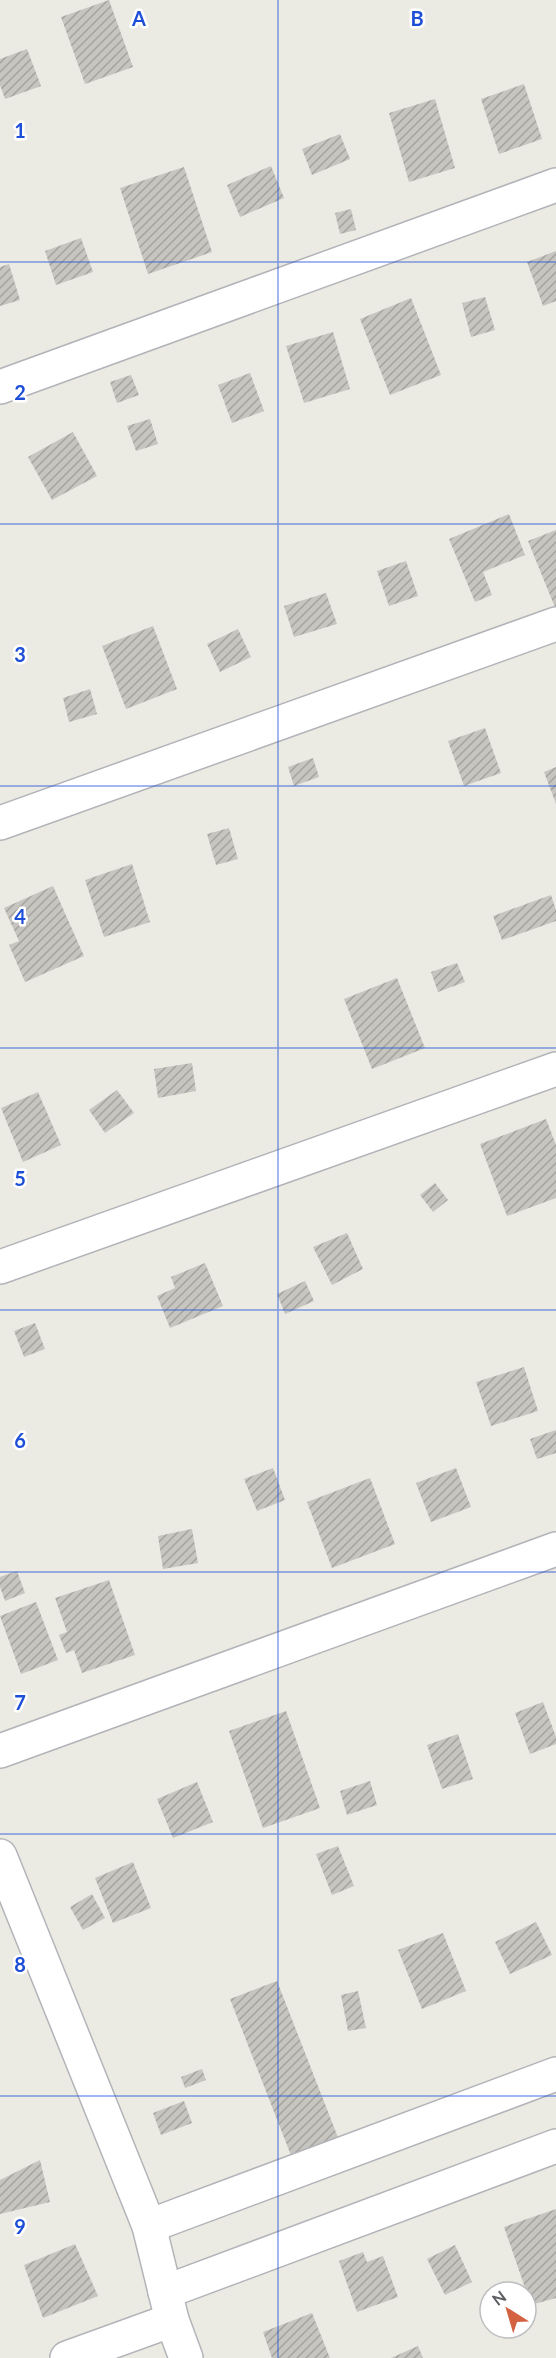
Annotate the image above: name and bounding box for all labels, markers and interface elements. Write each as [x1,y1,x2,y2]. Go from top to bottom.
text: A [131,6,146,30]
text: B [410,6,424,30]
text: 1 [14,118,26,142]
text: 2 [14,380,26,404]
text: 3 [14,642,26,666]
text: 4 [14,904,26,928]
text: 5 [14,1166,26,1190]
text: 6 [14,1428,26,1452]
text: 7 [14,1690,26,1714]
text: 8 [14,1952,26,1976]
text: 9 [14,2214,26,2238]
north arrow [478,2280,538,2340]
text: N [488,2286,509,2309]

